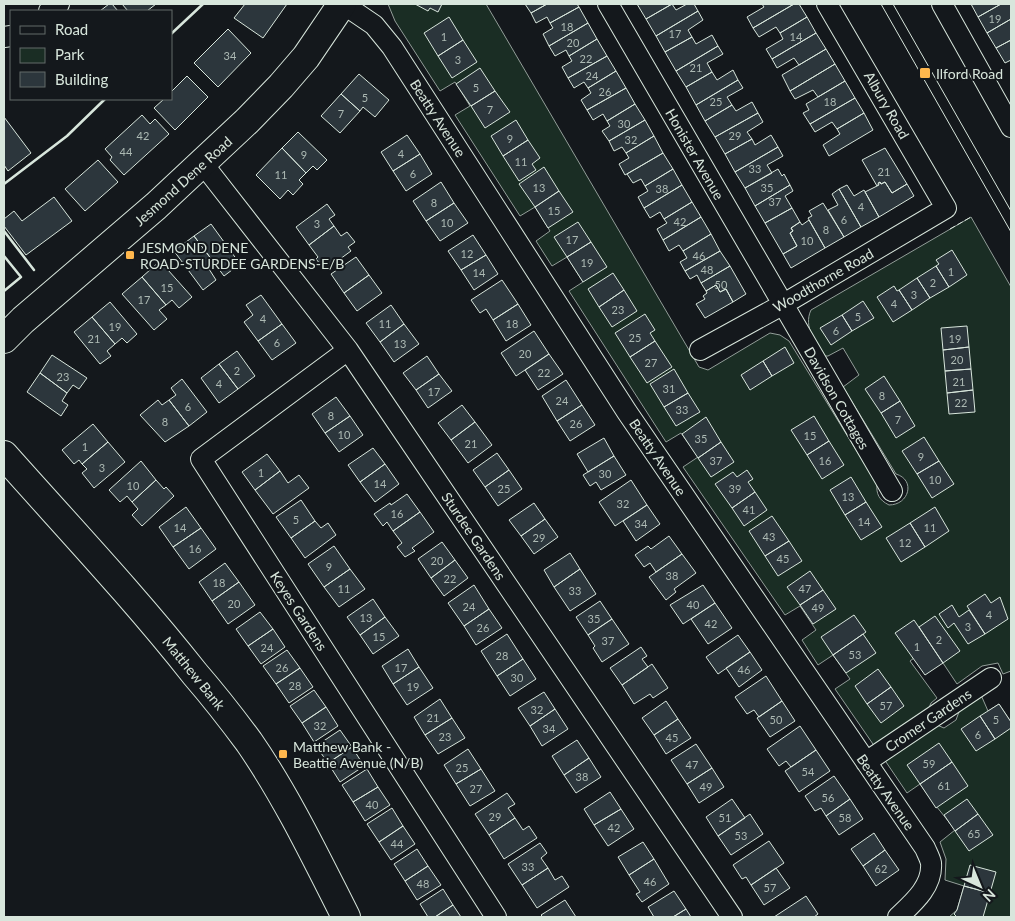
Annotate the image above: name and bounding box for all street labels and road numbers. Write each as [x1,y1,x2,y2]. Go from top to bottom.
street label: Albury Road [861,68,913,142]
street label: Beatty Avenue [407,76,469,160]
street label: Honister Avenue [662,105,728,203]
street label: Jesmond Dene Road [131,133,235,229]
street label: Woodthorne Road [770,244,876,316]
street label: Davidson Cottages [801,344,873,452]
street label: Beatty Avenue [626,415,690,499]
street label: Sturdee Gardens [438,489,510,583]
street label: Keyes Gardens [267,568,331,654]
street label: Matthew Bank [159,633,229,714]
street label: Cromer Gardens [882,685,974,755]
street label: Beatty Avenue [853,751,919,833]

